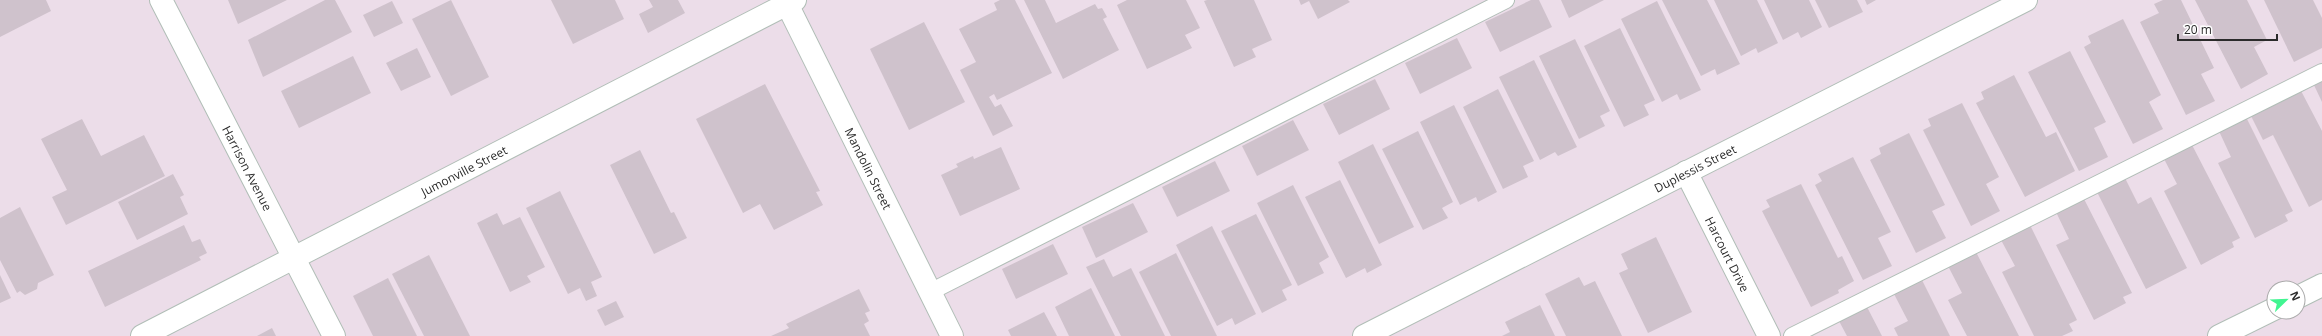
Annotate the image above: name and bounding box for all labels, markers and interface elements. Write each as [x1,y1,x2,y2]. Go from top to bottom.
scale bar [2178,16,2277,42]
text: 20 m [2184,21,2212,38]
street label: Harrison Avenue [219,123,277,214]
street label: Mandolin Street [841,124,896,212]
street label: Duplessis Street [1651,140,1739,196]
street label: Jumonville Street [417,141,510,200]
street label: Harcourt Drive [1701,213,1754,295]
north arrow [2266,280,2306,320]
text: N [2287,289,2304,303]

